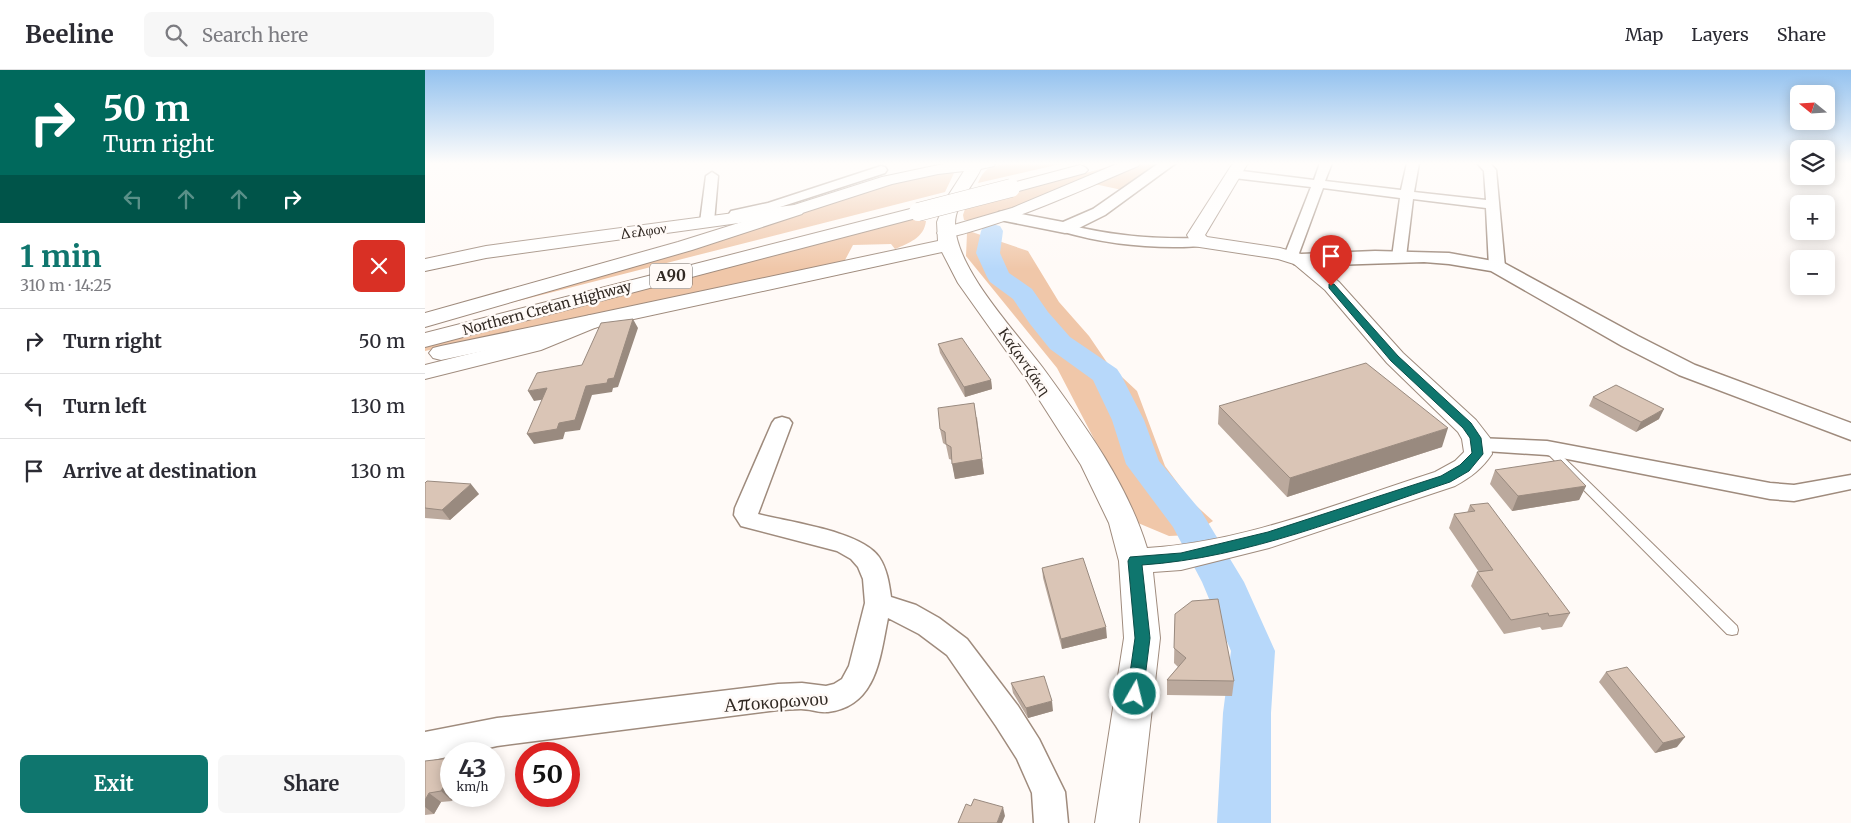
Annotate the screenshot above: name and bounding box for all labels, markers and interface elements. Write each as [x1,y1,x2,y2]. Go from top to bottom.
search box [144,12,494,57]
text: Beeline [25,19,114,50]
icon: search [162,21,190,49]
text: Search here [202,23,308,47]
text: Map [1625,23,1663,46]
text: Layers [1691,23,1749,46]
text: Share [1777,23,1826,46]
north arrow [1790,85,1835,130]
map controls [1790,85,1835,295]
text: 50 m [103,87,190,131]
icon: right [20,90,85,155]
text: Turn right [103,130,214,158]
button: layers [1790,140,1835,185]
icon: left [119,185,147,213]
icon: ahead [172,185,200,213]
icon: ahead [225,185,253,213]
icon: right [278,185,306,213]
button: + [1790,195,1835,240]
street label: Δελφον [618,219,668,243]
pin [1310,235,1352,286]
text: 1 min [20,237,102,275]
button: close [353,240,405,292]
icon: arrive [1317,242,1345,270]
button: − [1790,250,1835,295]
road number: Α90 [650,264,692,288]
text: 310 m · 14:25 [20,275,112,295]
street label: Northern Cretan Highway [461,277,634,339]
street label: Καζαντζάκη [994,323,1056,399]
icon: right [20,327,48,355]
text: Turn right [63,329,162,353]
text: 50 m [359,329,405,353]
icon: left [20,392,48,420]
text: Turn left [63,394,147,418]
text: 130 m [351,394,405,418]
icon: arrive [20,457,48,485]
text: Arrive at destination [63,459,257,483]
text: 130 m [351,459,405,483]
position arrow [1108,667,1160,719]
street label: Αποκορωνου [723,685,829,717]
speed limit sign: 50 [515,742,580,807]
text: 43 [458,752,487,784]
button: Exit [20,755,208,813]
button: Share [218,755,405,813]
text: km/h [457,779,488,794]

